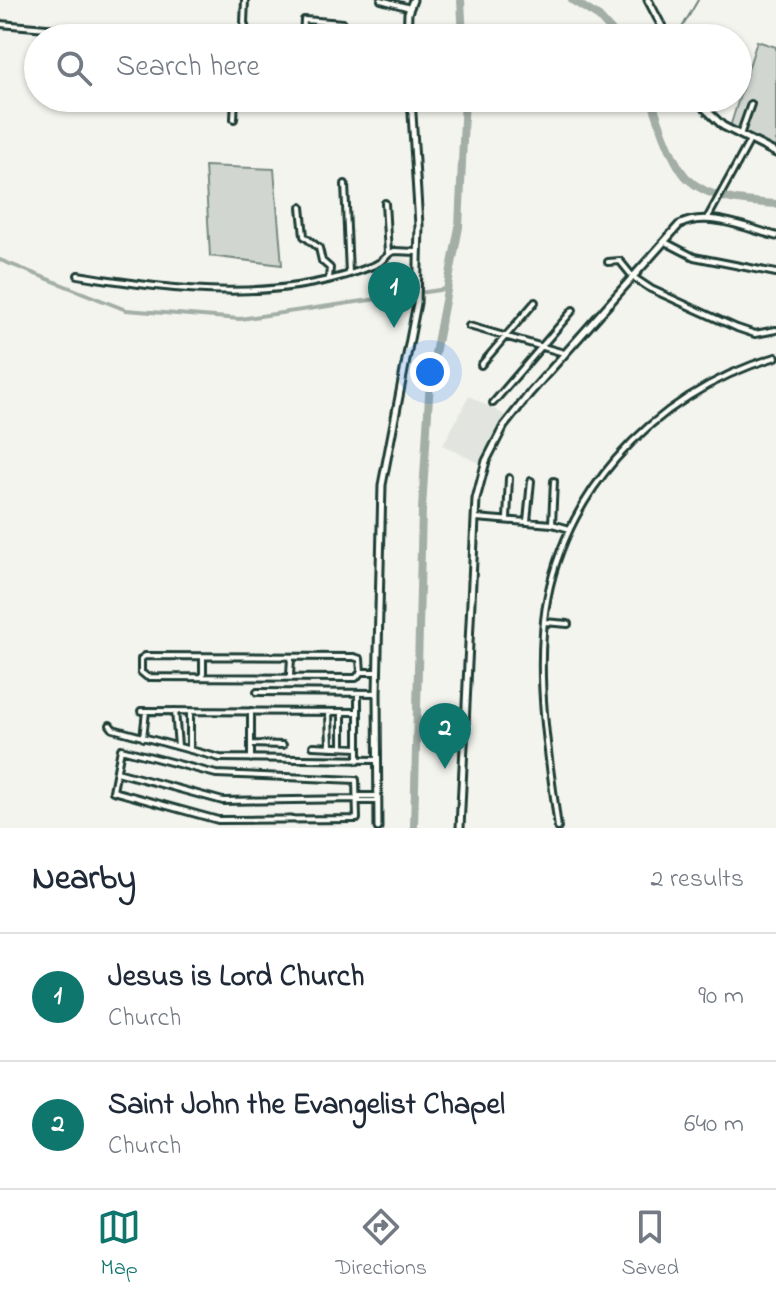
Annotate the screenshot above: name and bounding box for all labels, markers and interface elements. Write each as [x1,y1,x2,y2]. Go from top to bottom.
search box [24,24,752,112]
icon: search [52,46,96,90]
text: Search here [116,46,260,90]
pin: 1 [368,262,420,328]
your location [410,352,450,392]
pin: 2 [419,703,471,769]
text: Nearby [32,855,136,905]
text: 2 results [651,861,744,899]
text: Jesus is Lord Church [108,956,364,1000]
text: 1 [54,978,62,1016]
text: 90 m [698,978,744,1016]
text: Church [108,1000,181,1038]
text: Saint John the Evangelist Chapel [108,1084,505,1128]
text: 2 [52,1106,64,1144]
text: 640 m [684,1106,744,1144]
text: Church [108,1128,181,1166]
tab: Map [97,1205,141,1285]
tab: Directions [336,1205,427,1285]
tab: Saved [621,1205,679,1285]

